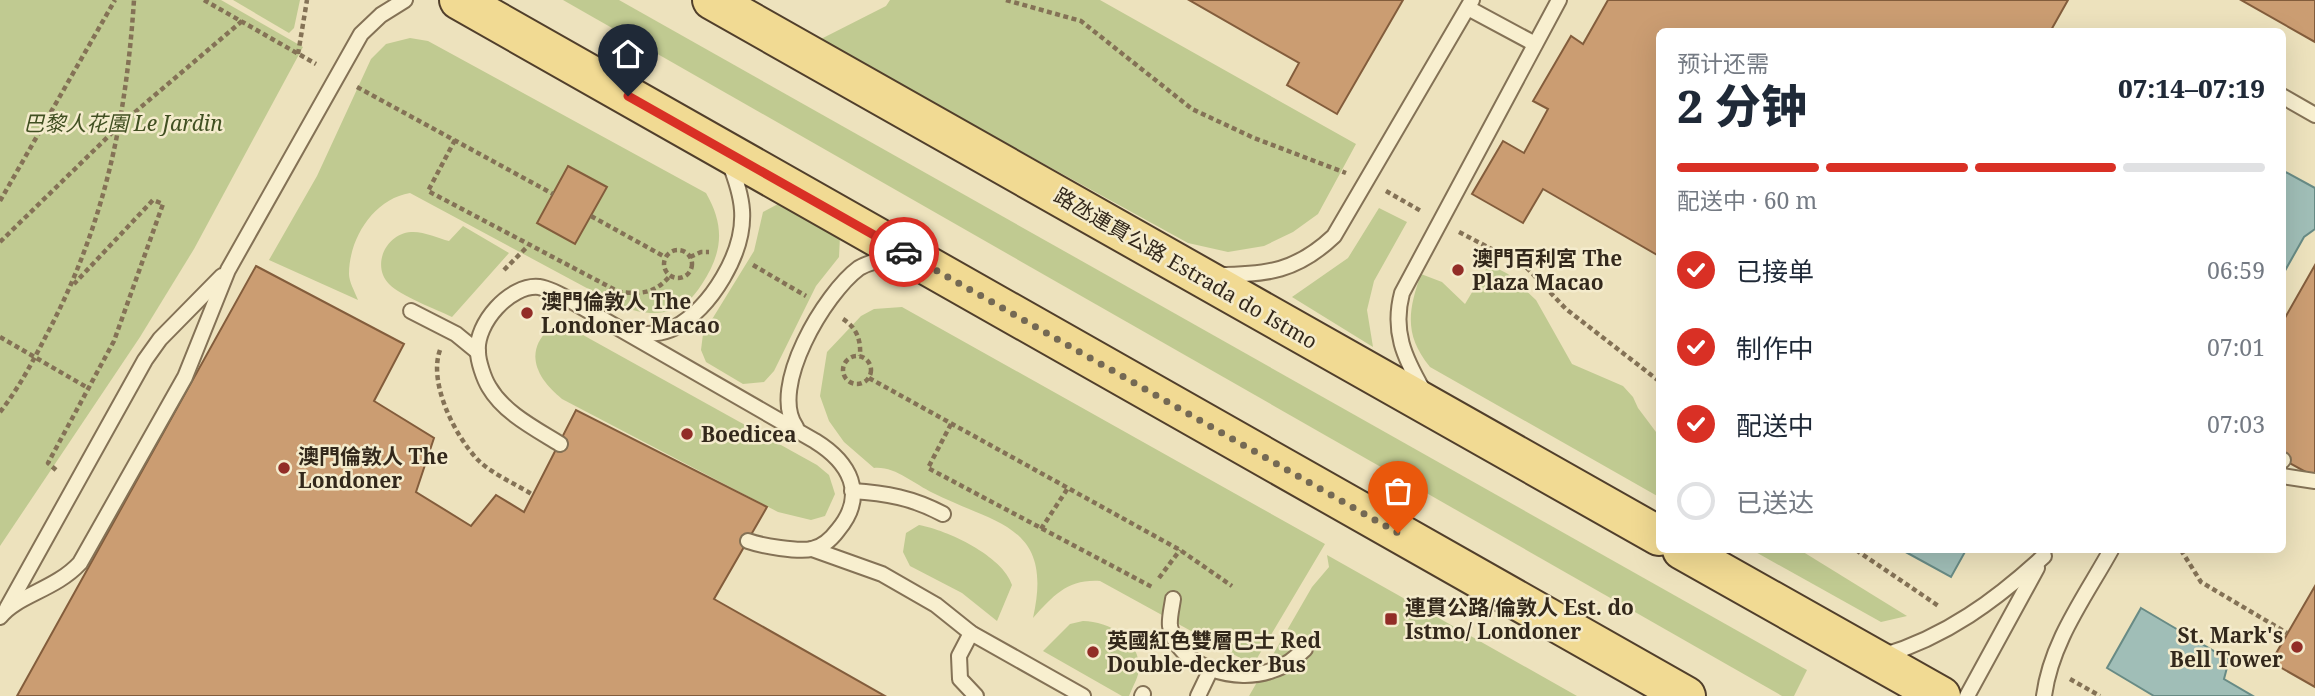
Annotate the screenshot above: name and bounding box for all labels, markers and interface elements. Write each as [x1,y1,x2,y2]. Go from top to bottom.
pin [598,24,658,96]
icon: home [609,35,647,73]
text: 预计还需 [1677,47,1769,79]
text: 07:14–07:19 [2118,70,2265,106]
text: 2 分钟 [1677,74,1807,136]
park label: 巴黎人花園 Le Jardin [23,109,223,137]
street label: 路氹連貫公路 Estrada do Istmo [1049,181,1323,355]
text: 配送中 · 60 m [1677,184,1817,216]
courier [869,217,939,287]
icon: car [885,233,923,271]
place label: 澳門百利宮 The Plaza Macao [1472,244,1622,296]
icon: check [1677,251,1715,289]
text: 已接单 [1736,253,1814,289]
text: 06:59 [2207,254,2265,286]
marker: 澳門百利宮 The Plaza Macao [1450,262,1466,278]
place label: 澳門倫敦人 The Londoner Macao [541,287,720,339]
marker: 澳門倫敦人 The Londoner Macao [519,305,535,321]
icon: check [1677,328,1715,366]
text: 制作中 [1736,330,1814,366]
text: 07:01 [2207,331,2265,363]
icon: check [1677,405,1715,443]
text: 配送中 [1736,407,1814,443]
text: 07:03 [2207,408,2265,440]
place label: Boedicea [701,420,797,448]
marker: Boedicea [679,426,695,442]
place label: 澳門倫敦人 The Londoner [298,442,448,494]
marker: 澳門倫敦人 The Londoner [276,460,292,476]
pin [1368,461,1428,533]
icon: bag [1379,472,1417,510]
text: 已送达 [1736,484,1814,520]
place label: 連貫公路/倫敦人 Est. do Istmo/ Londoner [1405,593,1634,645]
marker: 連貫公路/倫敦人 Est. do Istmo/ Londoner [1383,611,1399,627]
place label: St. Mark's Bell Tower [2170,621,2283,673]
place label: 英國紅色雙層巴士 Red Double-decker Bus [1107,626,1321,678]
marker: St. Mark's Bell Tower [2289,639,2305,655]
marker: 英國紅色雙層巴士 Red Double-decker Bus [1085,644,1101,660]

